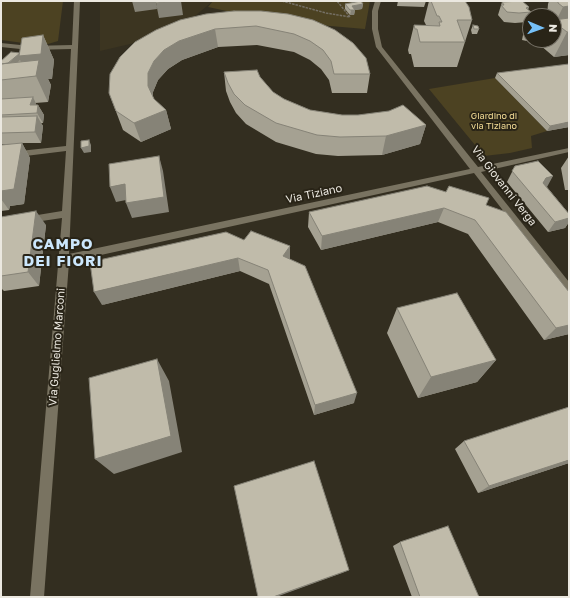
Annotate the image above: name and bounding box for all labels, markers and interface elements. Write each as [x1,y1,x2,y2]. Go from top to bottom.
north arrow [522,8,562,48]
text: N [547,24,560,33]
park label: Giardino di via Tiziano [471,111,517,132]
street label: Via Giovanni Verga [469,143,539,229]
street label: Via Tiziano [285,182,343,206]
district label: CAMPO DEI FIORI [23,235,103,270]
street label: Via Guglielmo Marconi [46,288,68,406]

